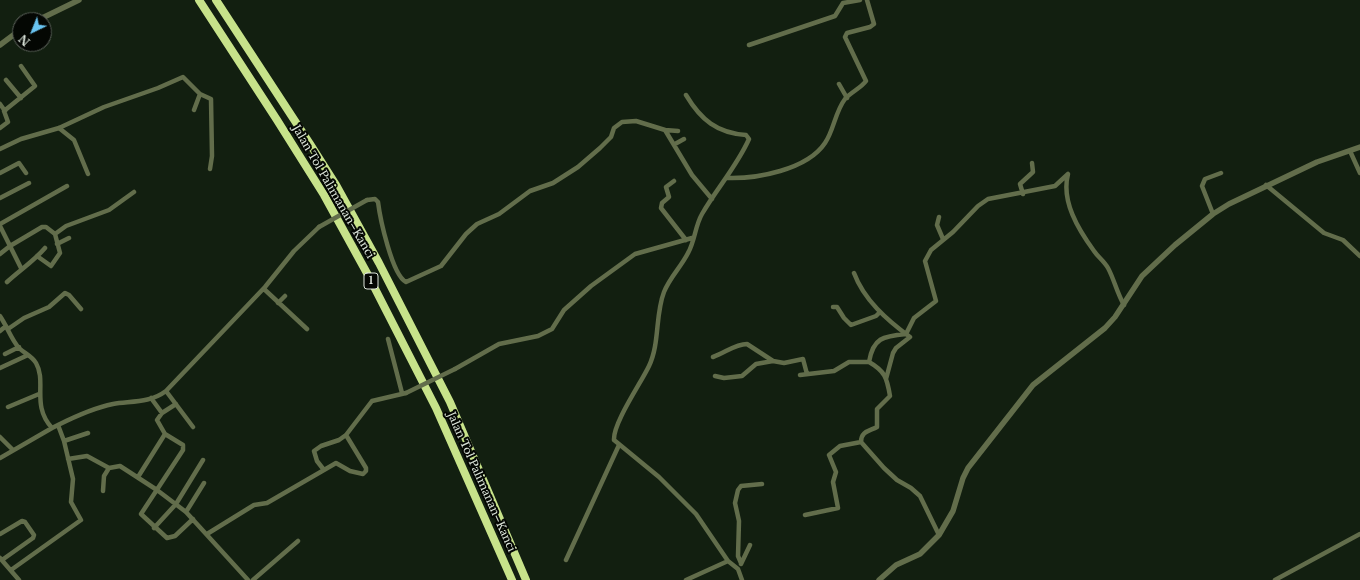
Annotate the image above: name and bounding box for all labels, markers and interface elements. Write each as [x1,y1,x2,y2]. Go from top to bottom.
north arrow [12,12,52,52]
text: N [16,31,33,49]
street label: Jalan Tol Palimanan–Kanci [289,123,377,261]
road number: 1 [364,273,378,289]
street label: Jalan Tol Palimanan–Kanci [444,410,518,554]

